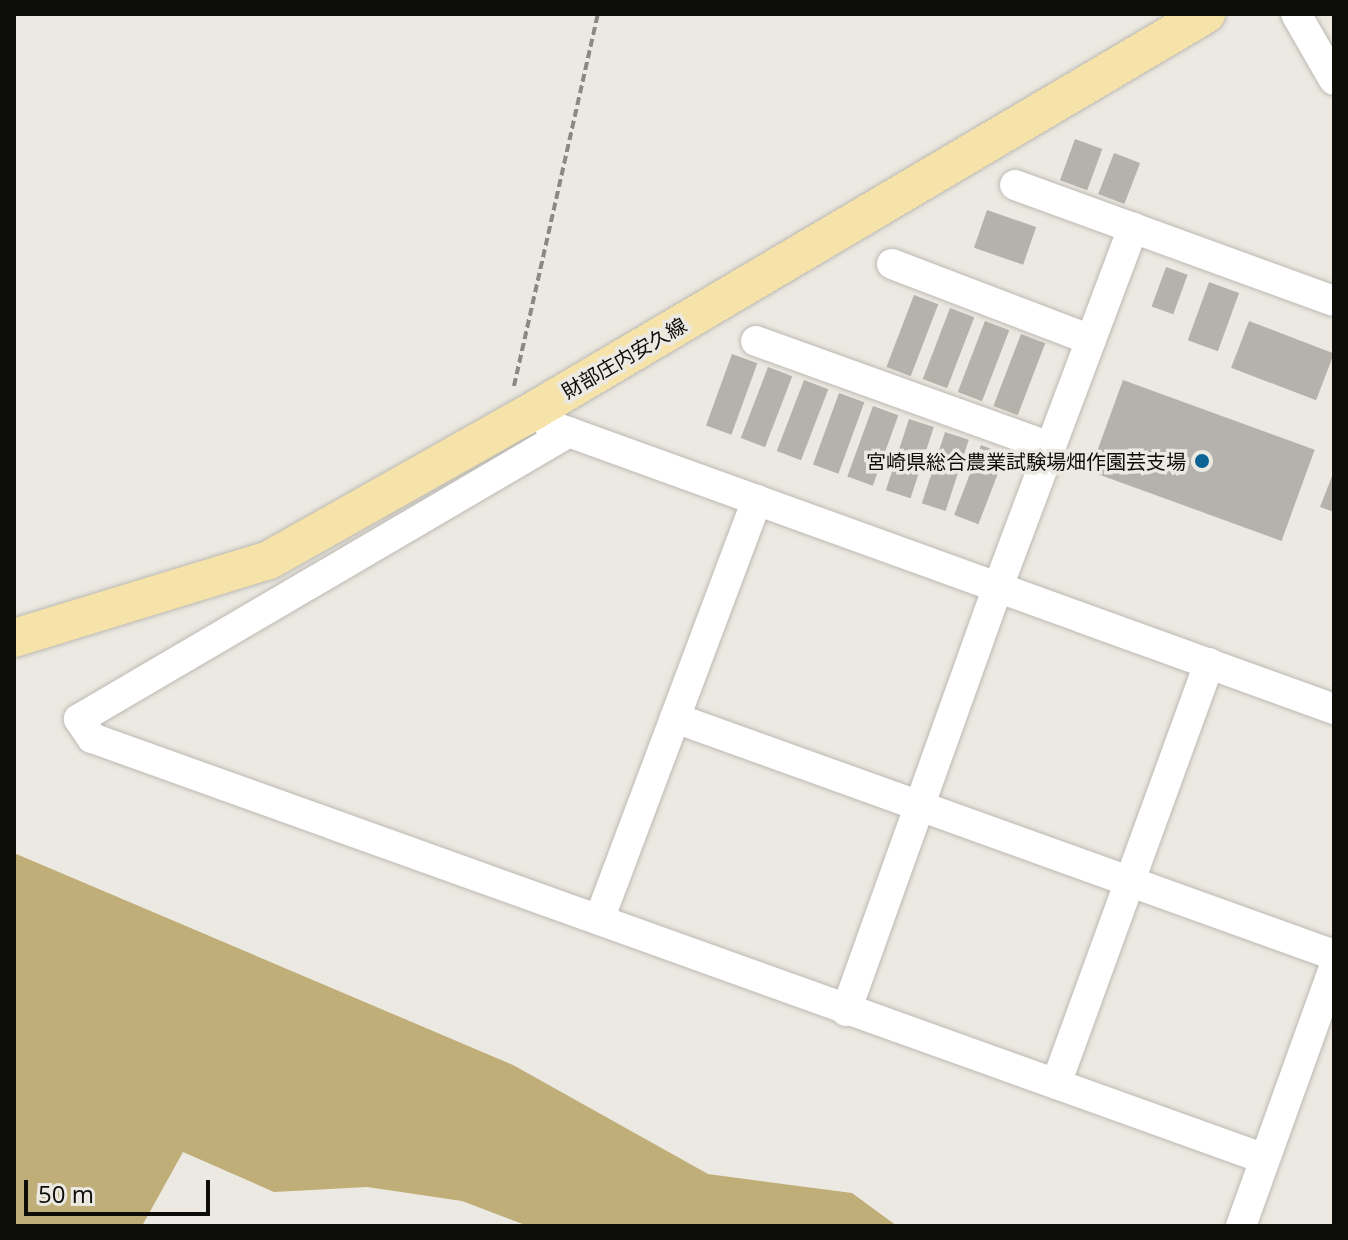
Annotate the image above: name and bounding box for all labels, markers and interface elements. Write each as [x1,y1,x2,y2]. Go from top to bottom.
street label: 財部庄内安久線 [557,313,691,403]
place label: 宮崎県総合農業試験場畑作園芸支場 [866,449,1186,473]
marker: 宮崎県総合農業試験場畑作園芸支場 [1193,452,1211,470]
scale bar [28,1164,214,1214]
text: 50 m [38,1177,94,1210]

